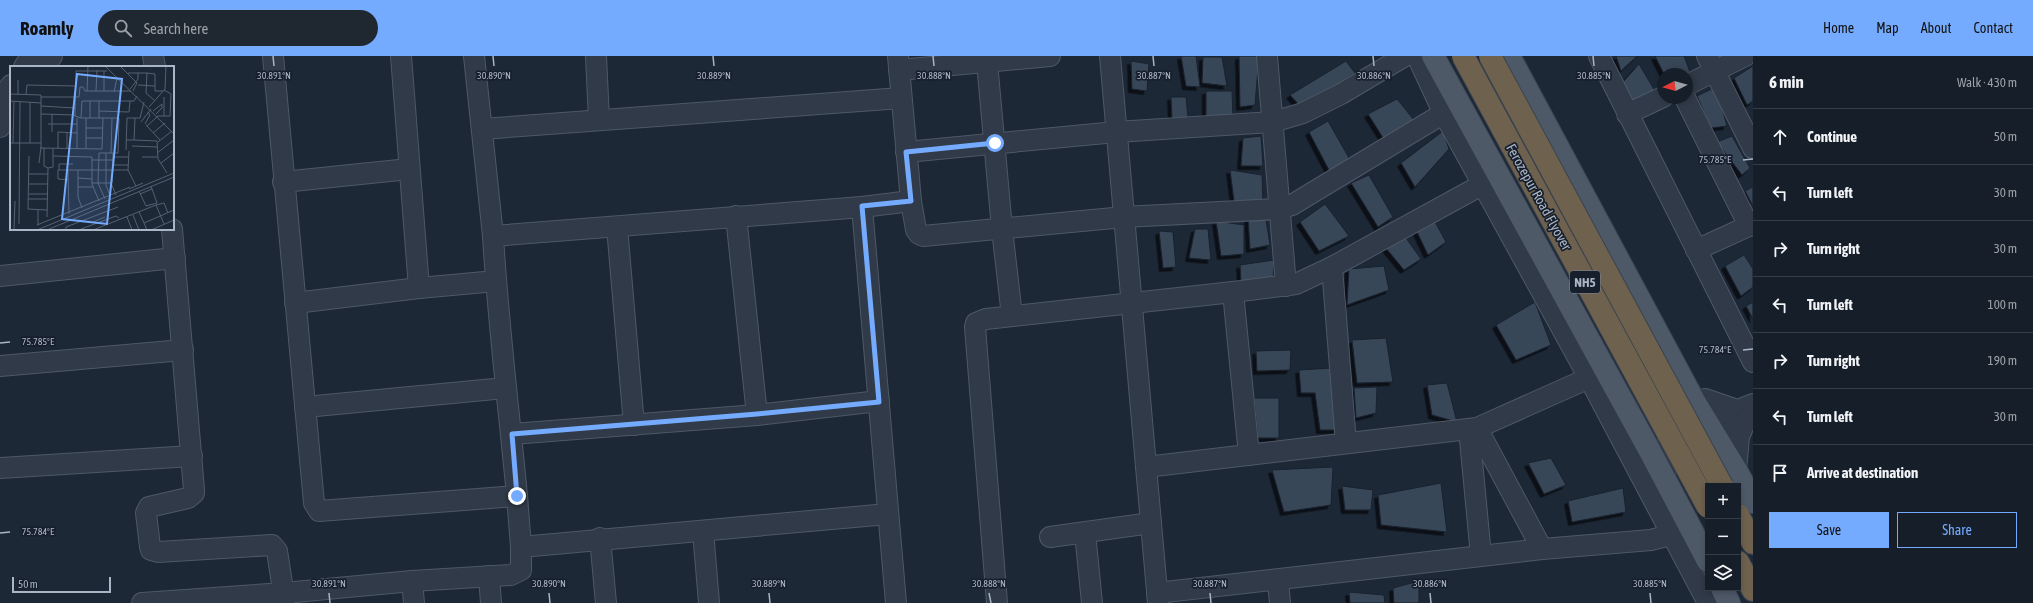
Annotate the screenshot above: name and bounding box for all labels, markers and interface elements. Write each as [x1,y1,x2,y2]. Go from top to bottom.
search box [98,10,378,46]
text: Roamly [20,17,74,39]
icon: search [112,17,134,39]
text: Search here [144,20,208,37]
text: Home [1823,20,1854,36]
text: Map [1876,20,1899,36]
text: About [1921,20,1952,36]
text: Contact [1974,20,2013,36]
inset map [10,66,174,230]
north arrow [1657,68,1693,104]
text: 30.891°N [257,70,291,81]
text: 30.890°N [477,70,511,81]
text: 30.889°N [697,70,731,81]
text: 30.888°N [917,70,951,81]
text: 30.887°N [1137,70,1171,81]
text: 30.886°N [1357,70,1391,81]
text: 30.885°N [1577,70,1611,81]
text: 6 min [1769,72,1804,92]
text: Walk · 430 m [1957,75,2017,90]
icon: ahead [1769,126,1791,148]
text: Continue [1807,128,1857,145]
text: 50 m [1994,129,2017,144]
route start [986,134,1004,152]
street label: Ferozepur Road Flyover [1503,141,1575,254]
text: 75.785°E [1699,154,1732,165]
icon: left [1769,182,1791,204]
text: Turn left [1807,184,1853,201]
text: 30 m [1994,185,2017,200]
icon: right [1769,238,1791,260]
text: Turn right [1807,240,1860,257]
text: 30 m [1994,241,2017,256]
road number: NH5 [1570,271,1600,293]
icon: left [1769,294,1791,316]
text: Turn left [1807,296,1853,313]
text: 100 m [1988,297,2017,312]
text: 75.785°E [22,336,55,347]
text: 75.784°E [1699,344,1732,355]
icon: right [1769,350,1791,372]
text: Turn right [1807,352,1860,369]
text: 190 m [1988,353,2017,368]
icon: left [1769,406,1791,428]
text: Turn left [1807,408,1853,425]
text: 30 m [1994,409,2017,424]
icon: arrive [1769,462,1791,484]
text: Arrive at destination [1807,464,1918,481]
map controls [1705,483,1741,591]
button: + [1705,483,1741,519]
route end [508,487,526,505]
button: Save [1769,512,1889,548]
button: Share [1897,512,2017,548]
button: − [1705,519,1741,555]
text: 75.784°E [22,526,55,537]
button: layers [1705,555,1741,591]
scale bar [12,575,111,594]
text: 50 m [18,578,38,590]
text: 30.891°N [312,578,346,589]
text: 30.890°N [532,578,566,589]
text: 30.889°N [752,578,786,589]
text: 30.888°N [972,578,1006,589]
text: 30.887°N [1193,578,1227,589]
text: 30.886°N [1413,578,1447,589]
text: 30.885°N [1633,578,1667,589]

